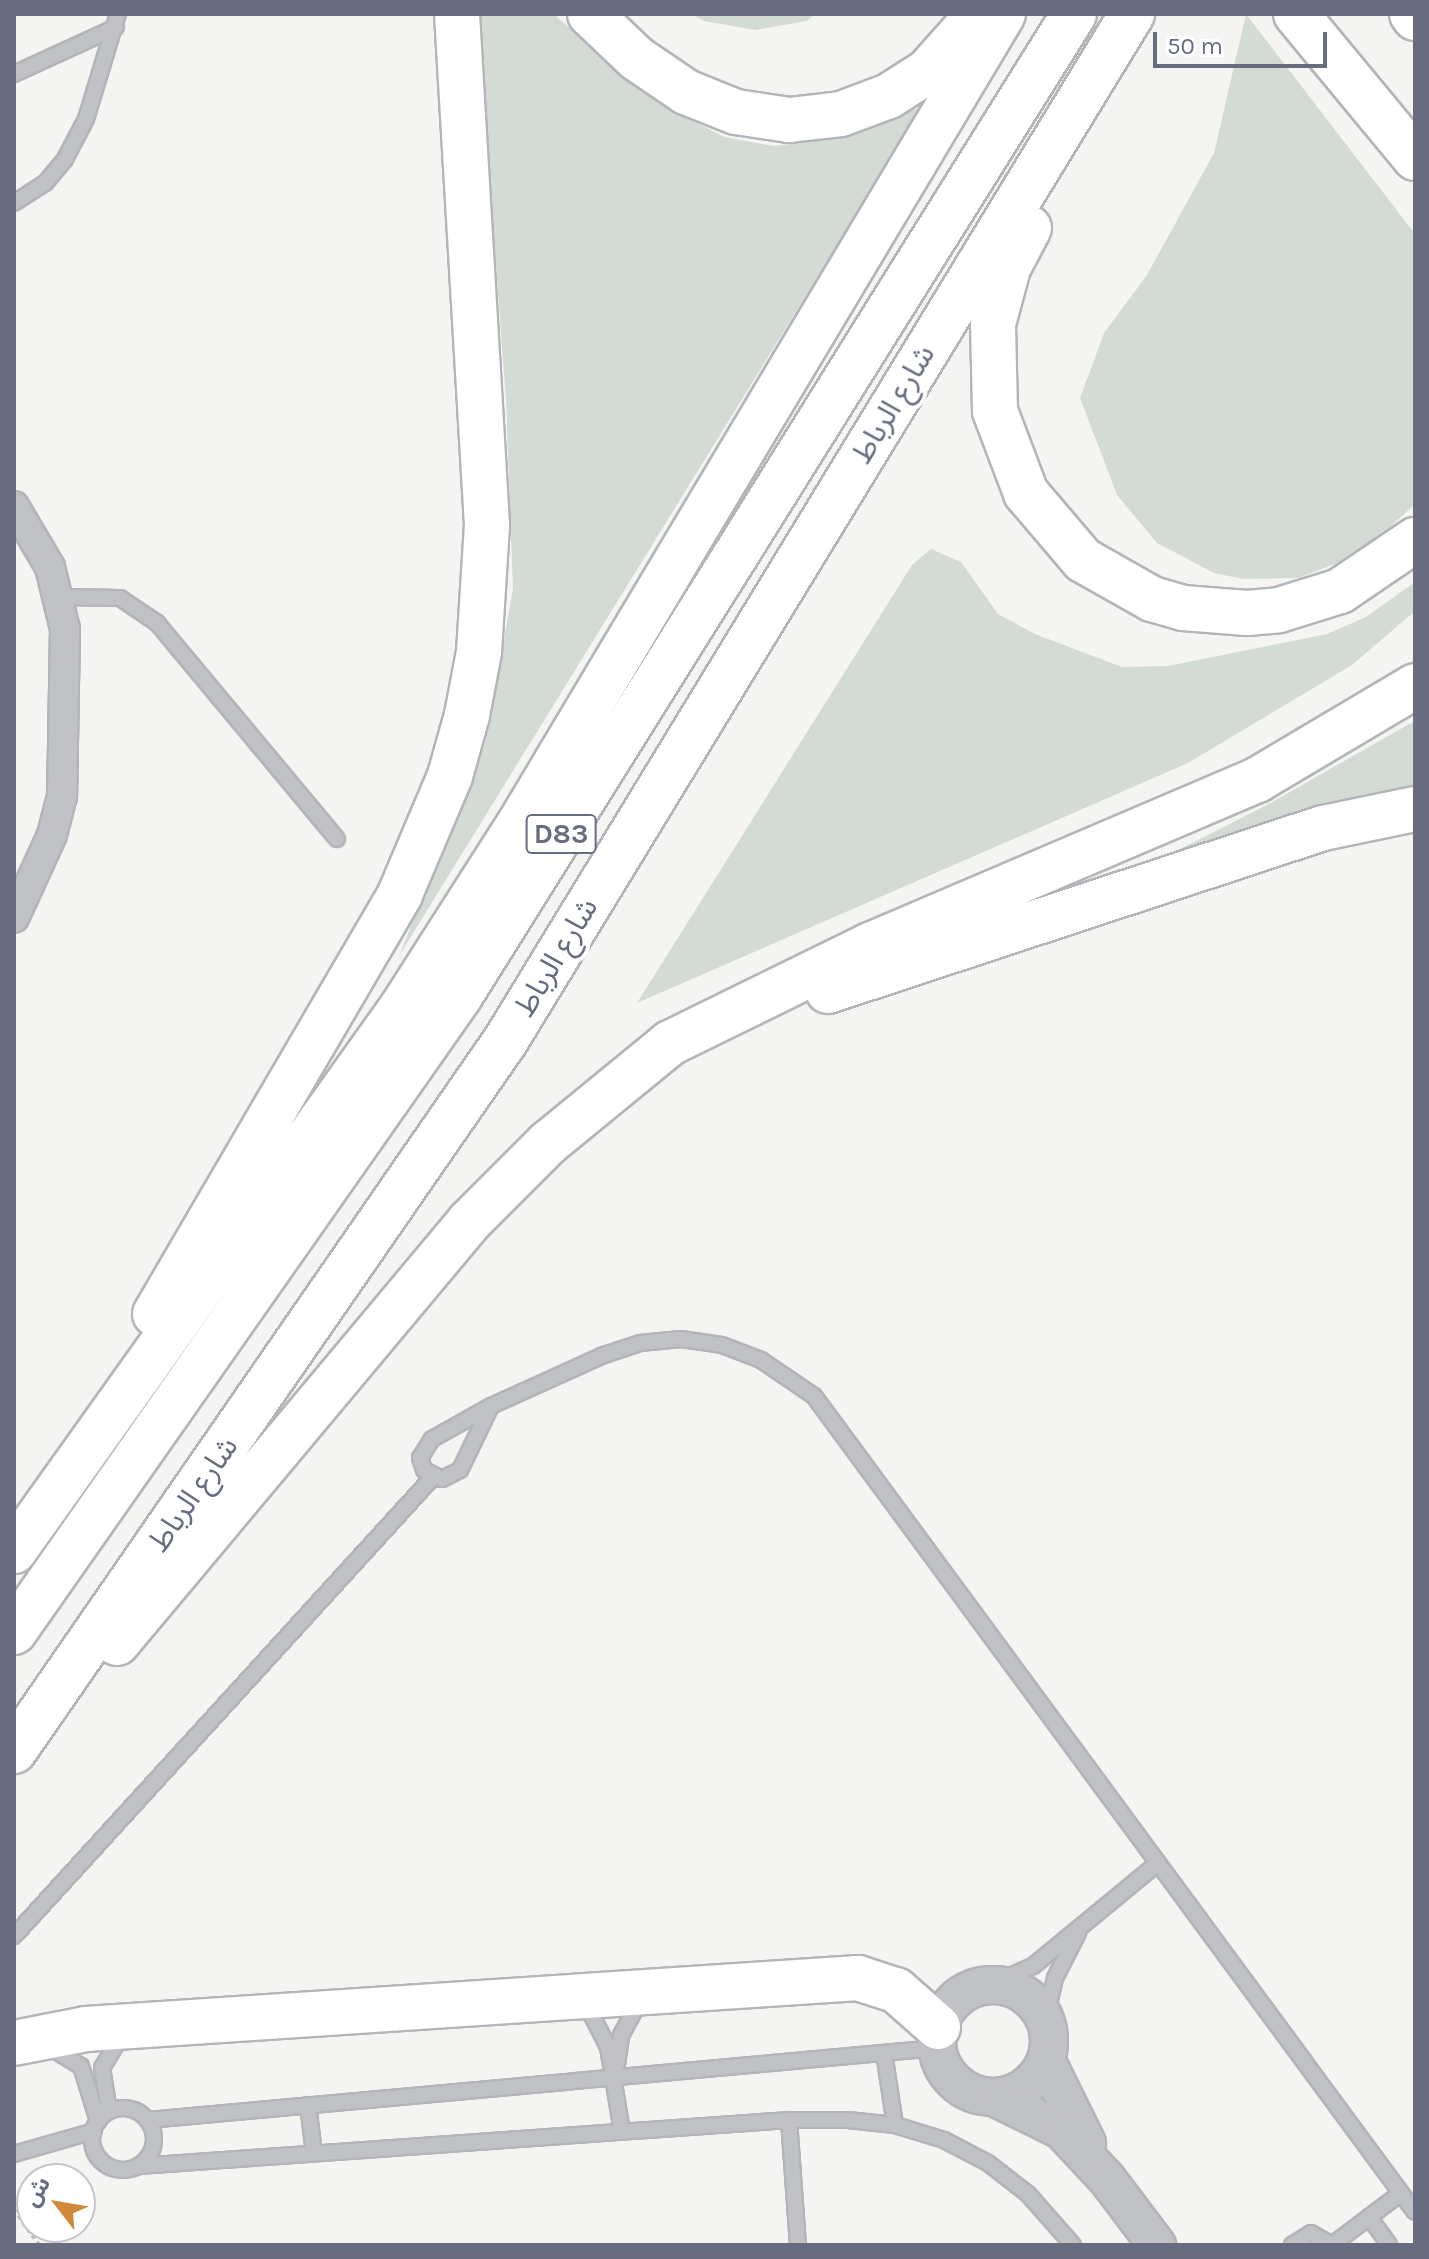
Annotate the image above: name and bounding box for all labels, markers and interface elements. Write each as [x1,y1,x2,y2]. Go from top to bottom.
scale bar [1157,16,1331,66]
text: 50 m [1167,32,1223,60]
street label: شارع الرباط [844,338,942,470]
road number: D83 [525,810,597,858]
street label: شارع الرباط [507,891,605,1023]
street label: شارع الرباط [140,1430,246,1558]
north arrow [16,2163,96,2243]
text: ش [18,2172,56,2211]

